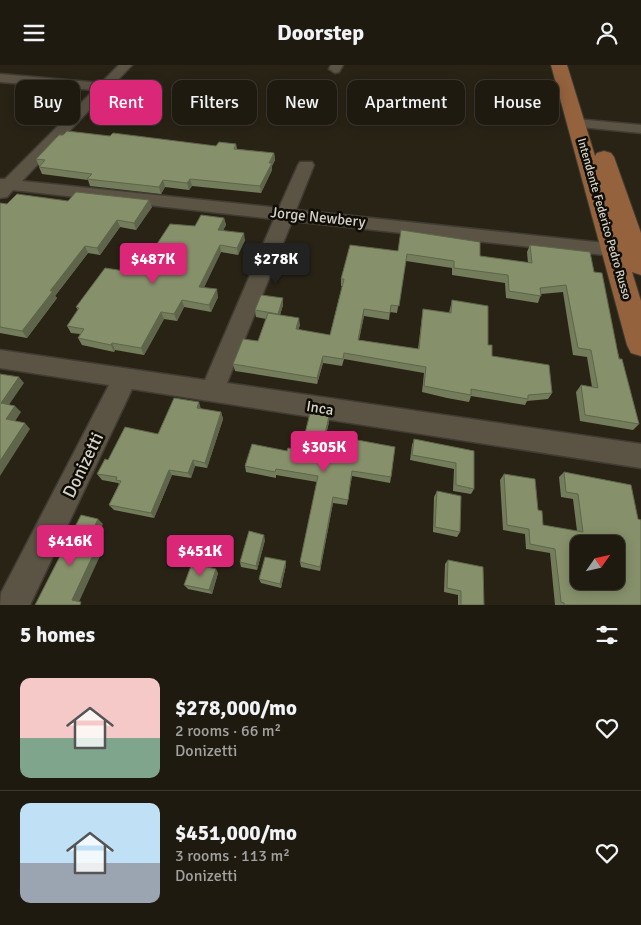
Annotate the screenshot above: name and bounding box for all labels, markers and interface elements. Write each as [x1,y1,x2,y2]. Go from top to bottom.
icon: menu [20,19,48,47]
text: Doorstep [277,19,364,46]
icon: person [593,19,621,47]
chip: Buy [15,80,80,125]
chip: Rent [90,80,162,125]
chip: Filters [172,80,257,125]
chip: New [267,80,337,125]
chip: Apartment [347,80,465,125]
chip: House [475,80,559,125]
street label: Intendente Federico Pedro Russo [574,137,634,301]
street label: Jorge Newbery [270,203,366,231]
pin: $487K [118,243,188,285]
pin: $278K [241,243,311,285]
text: $487K [131,249,175,269]
text: $278K [254,249,298,269]
street label: Inca [305,397,335,419]
street label: Donizetti [58,429,108,501]
pin: $305K [289,431,359,473]
text: $305K [302,437,346,457]
pin: $416K [35,525,105,567]
text: $416K [48,531,92,551]
pin: $451K [165,535,235,577]
north arrow [570,535,625,590]
map controls [570,535,625,590]
text: $451K [178,541,222,561]
icon: filters [593,621,621,649]
text: 5 homes [20,622,95,648]
text: $278,000/mo [175,695,297,721]
icon: home [60,698,120,758]
icon: heart [593,714,621,742]
text: 2 rooms · 66 m² [175,721,281,741]
text: Donizetti [175,741,237,761]
text: $451,000/mo [175,820,297,846]
icon: home [60,823,120,883]
icon: heart [593,839,621,867]
text: 3 rooms · 113 m² [175,846,290,866]
text: Donizetti [175,866,237,886]

